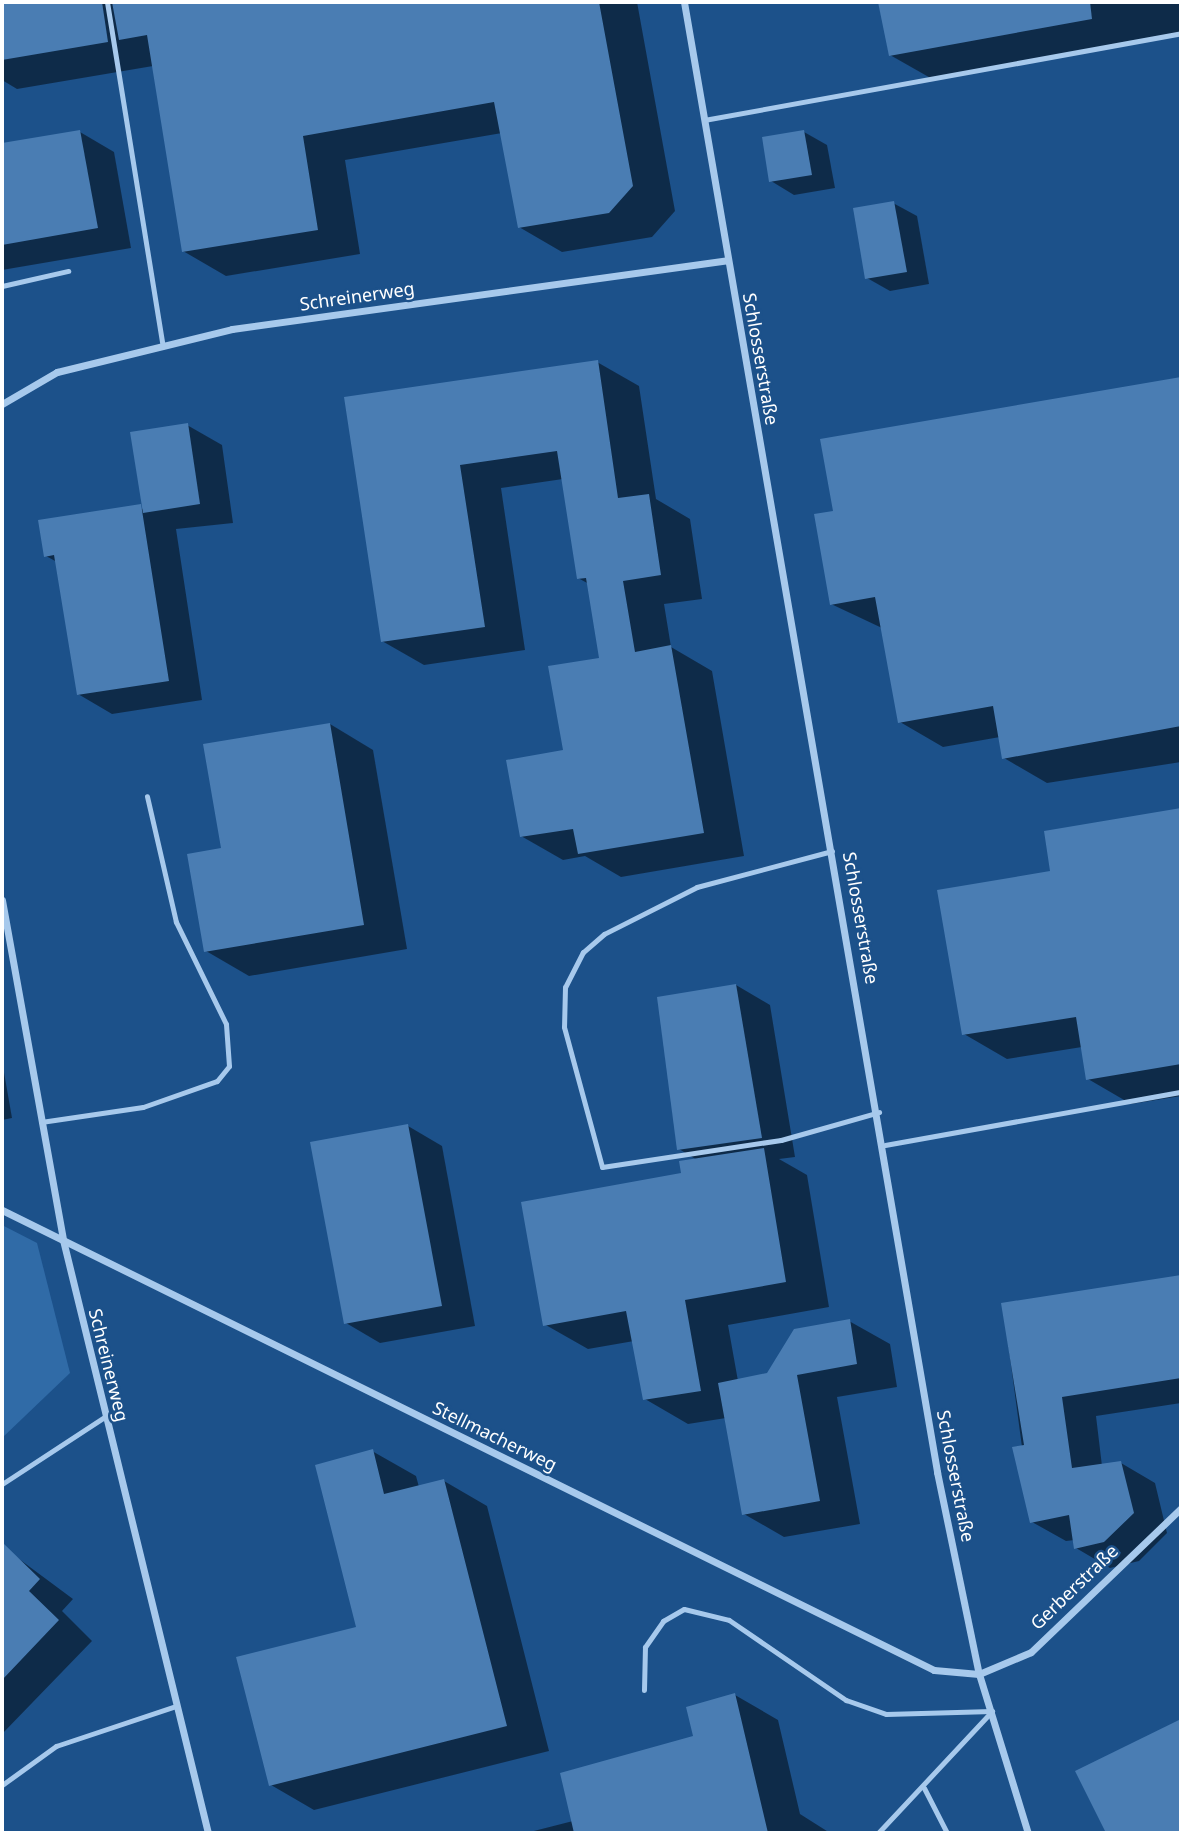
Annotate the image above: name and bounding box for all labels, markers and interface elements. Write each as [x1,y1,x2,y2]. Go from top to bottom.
street label: Schreinerweg [298,277,416,315]
street label: Schlosserstraße [739,291,783,427]
street label: Schlosserstraße [839,850,883,986]
street label: Schreinerweg [85,1306,133,1424]
street label: Stellmacherweg [429,1397,561,1475]
street label: Schlosserstraße [933,1408,979,1544]
street label: Gerberstraße [1026,1540,1122,1634]

